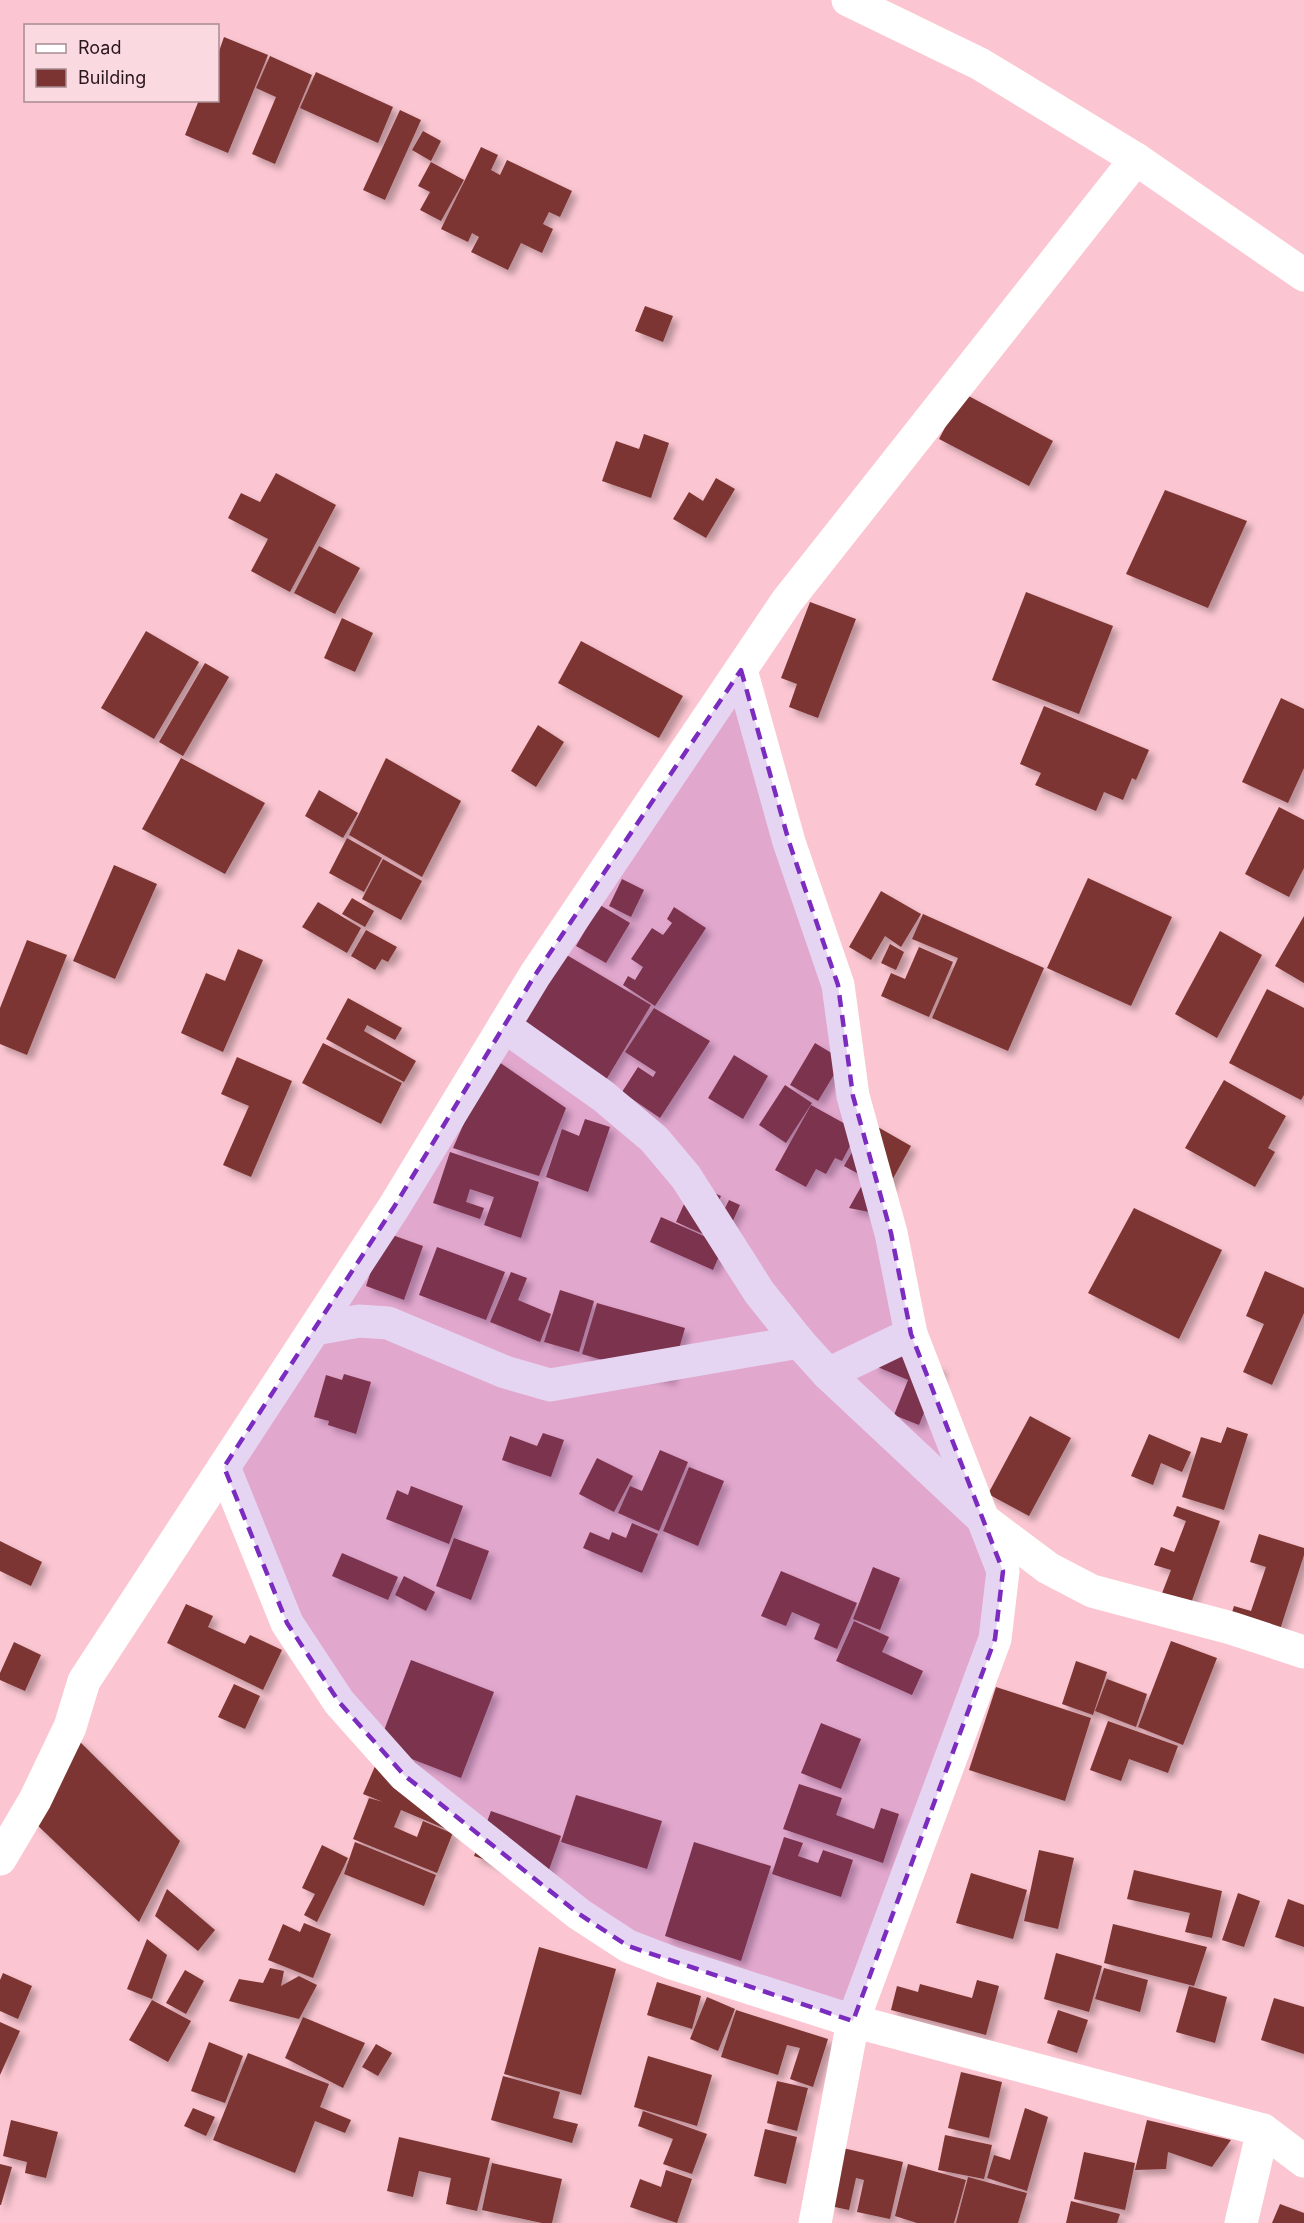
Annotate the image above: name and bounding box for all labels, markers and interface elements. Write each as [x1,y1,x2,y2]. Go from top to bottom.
legend [24,24,219,102]
text: Road [78,37,121,58]
text: Building [78,67,146,88]

